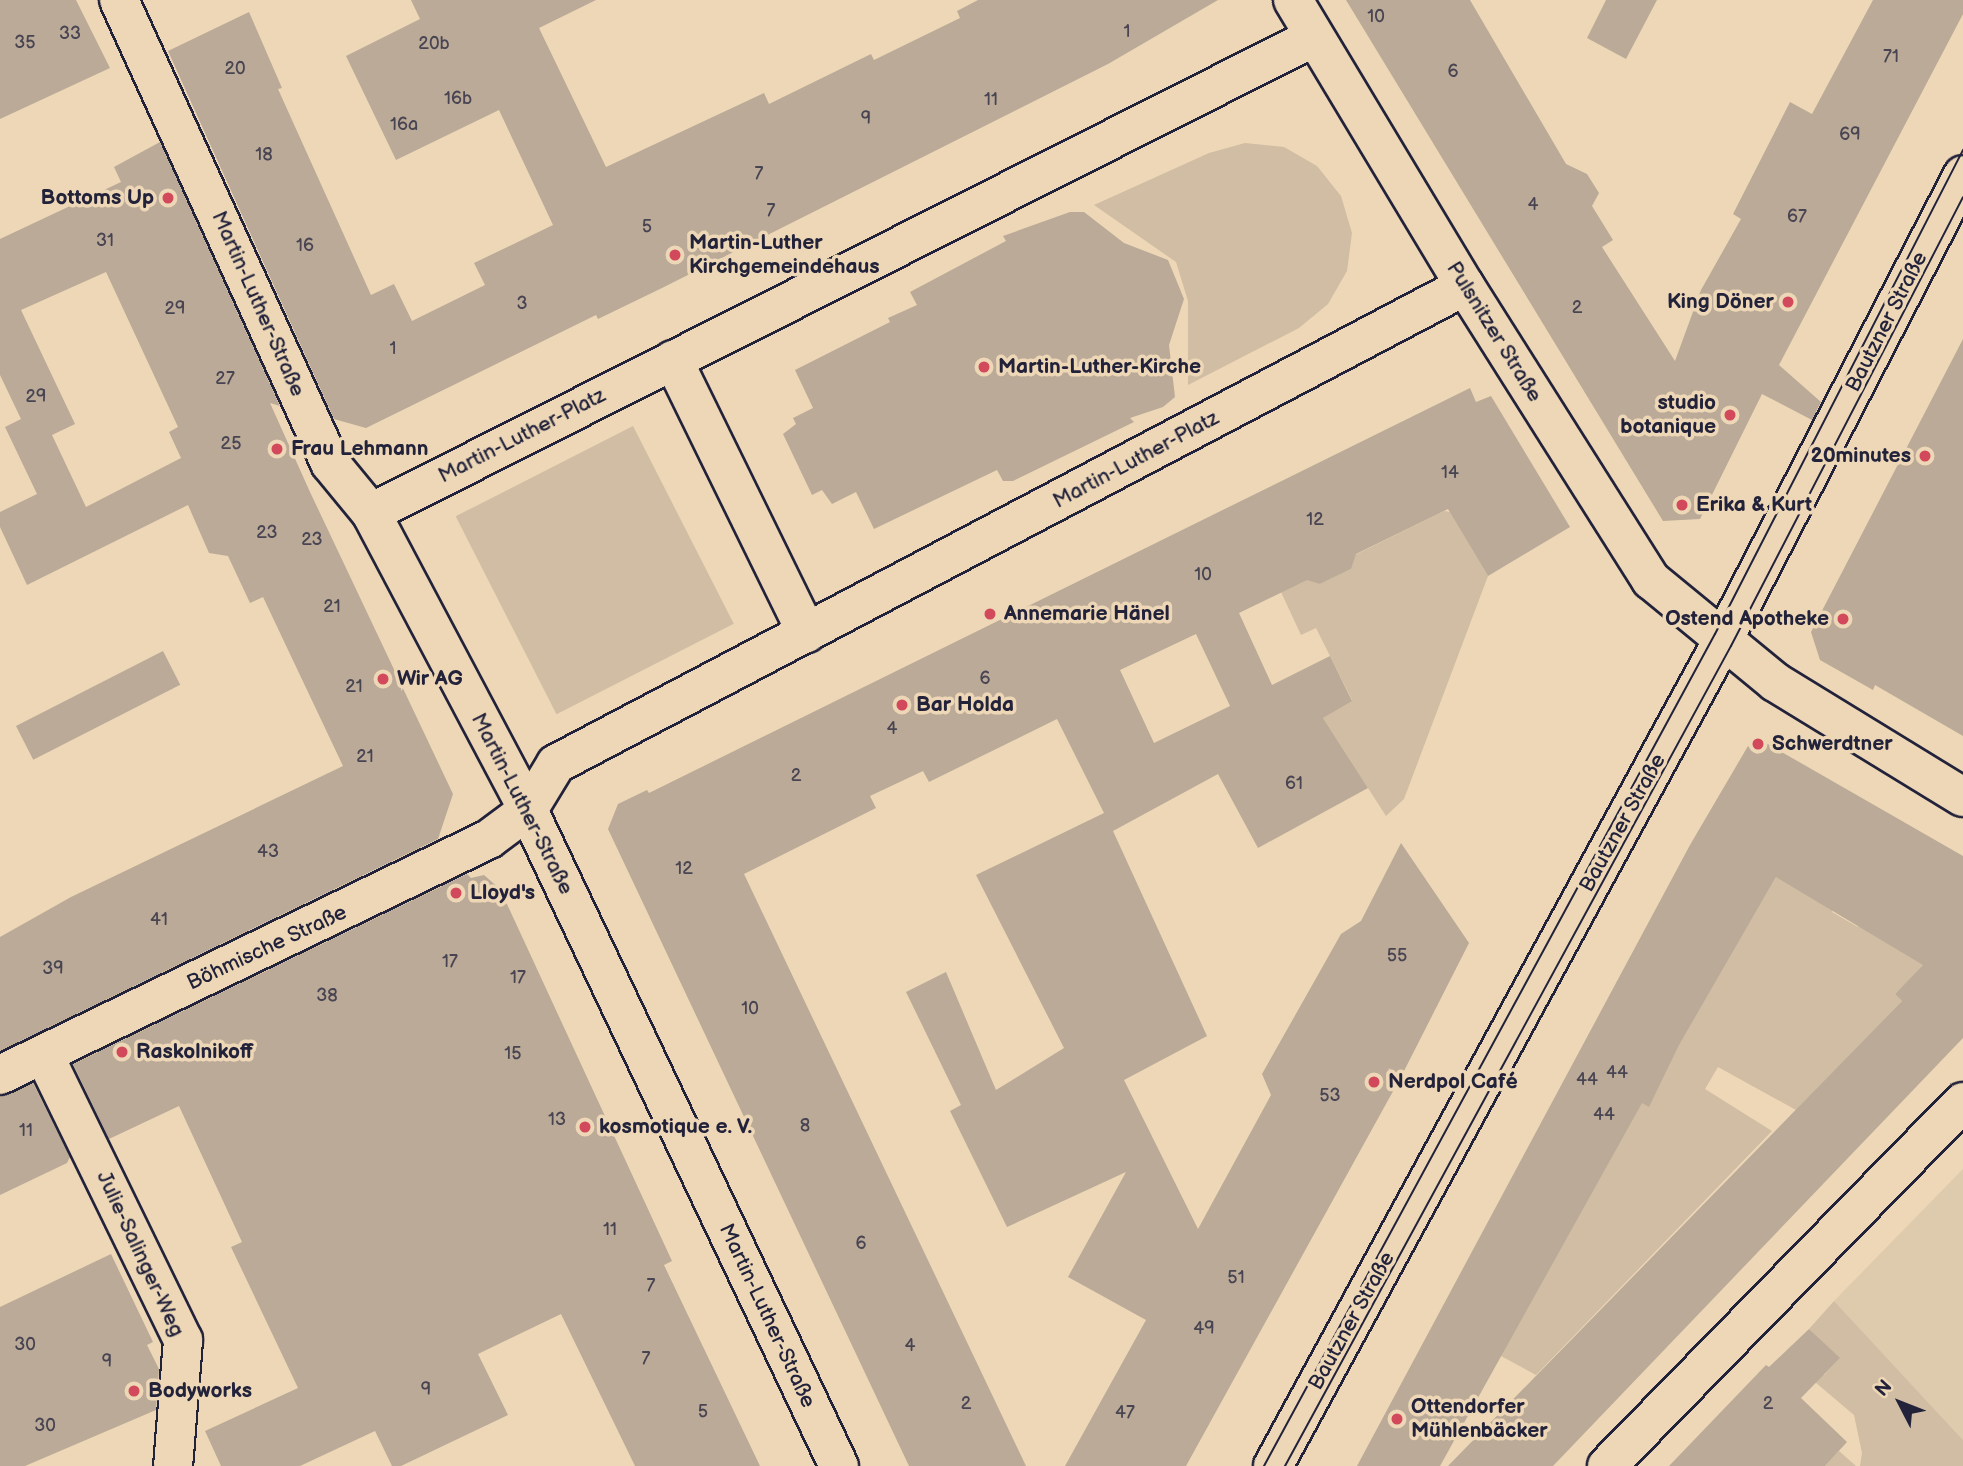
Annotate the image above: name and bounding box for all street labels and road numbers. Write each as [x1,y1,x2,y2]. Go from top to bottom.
street label: Martin-Luther-Straße [206,208,310,400]
street label: Bautzner Straße [1841,248,1933,396]
street label: Pulsnitzer Straße [1441,257,1547,407]
street label: Martin-Luther-Platz [434,383,610,489]
street label: Martin-Luther-Platz [1049,406,1223,514]
street label: Martin-Luther-Straße [465,709,579,899]
street label: Bautzner Straße [1575,749,1671,897]
street label: Böhmische Straße [183,900,351,996]
street label: Julie-Salinger-Weg [91,1167,189,1341]
street label: Martin-Luther-Straße [713,1220,821,1412]
street label: Bautzner Straße [1304,1247,1400,1395]

